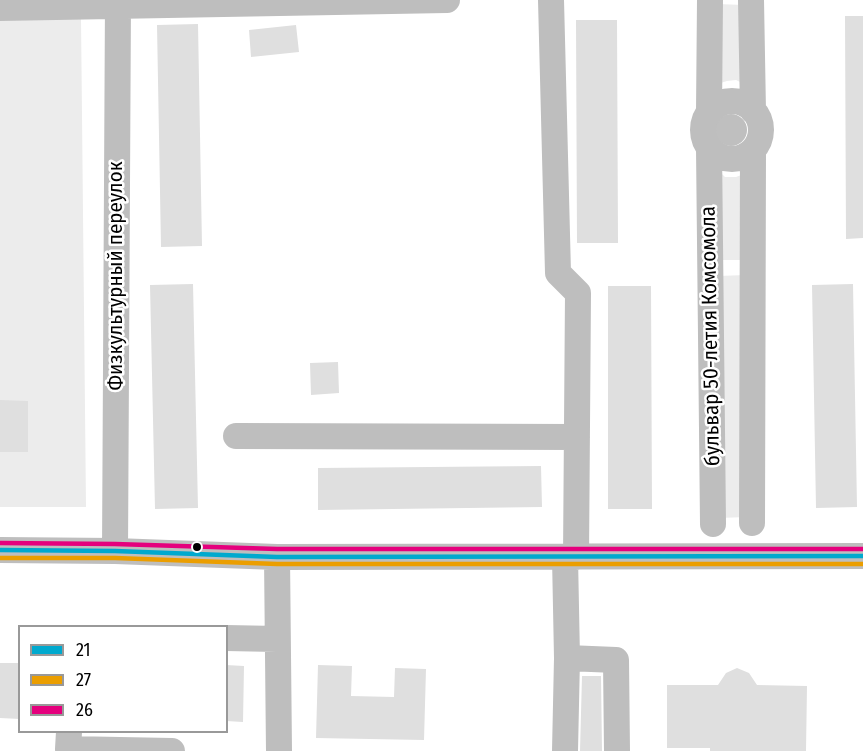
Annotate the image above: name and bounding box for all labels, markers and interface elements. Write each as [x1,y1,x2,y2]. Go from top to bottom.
street label: Физкультурный переулок [103,161,129,391]
street label: бульвар 50-летия Комсомола [696,206,726,466]
unlabelled marker [191,541,203,553]
legend [18,625,228,733]
text: 21 [76,639,91,661]
text: 27 [76,669,91,691]
text: 26 [76,699,93,721]

